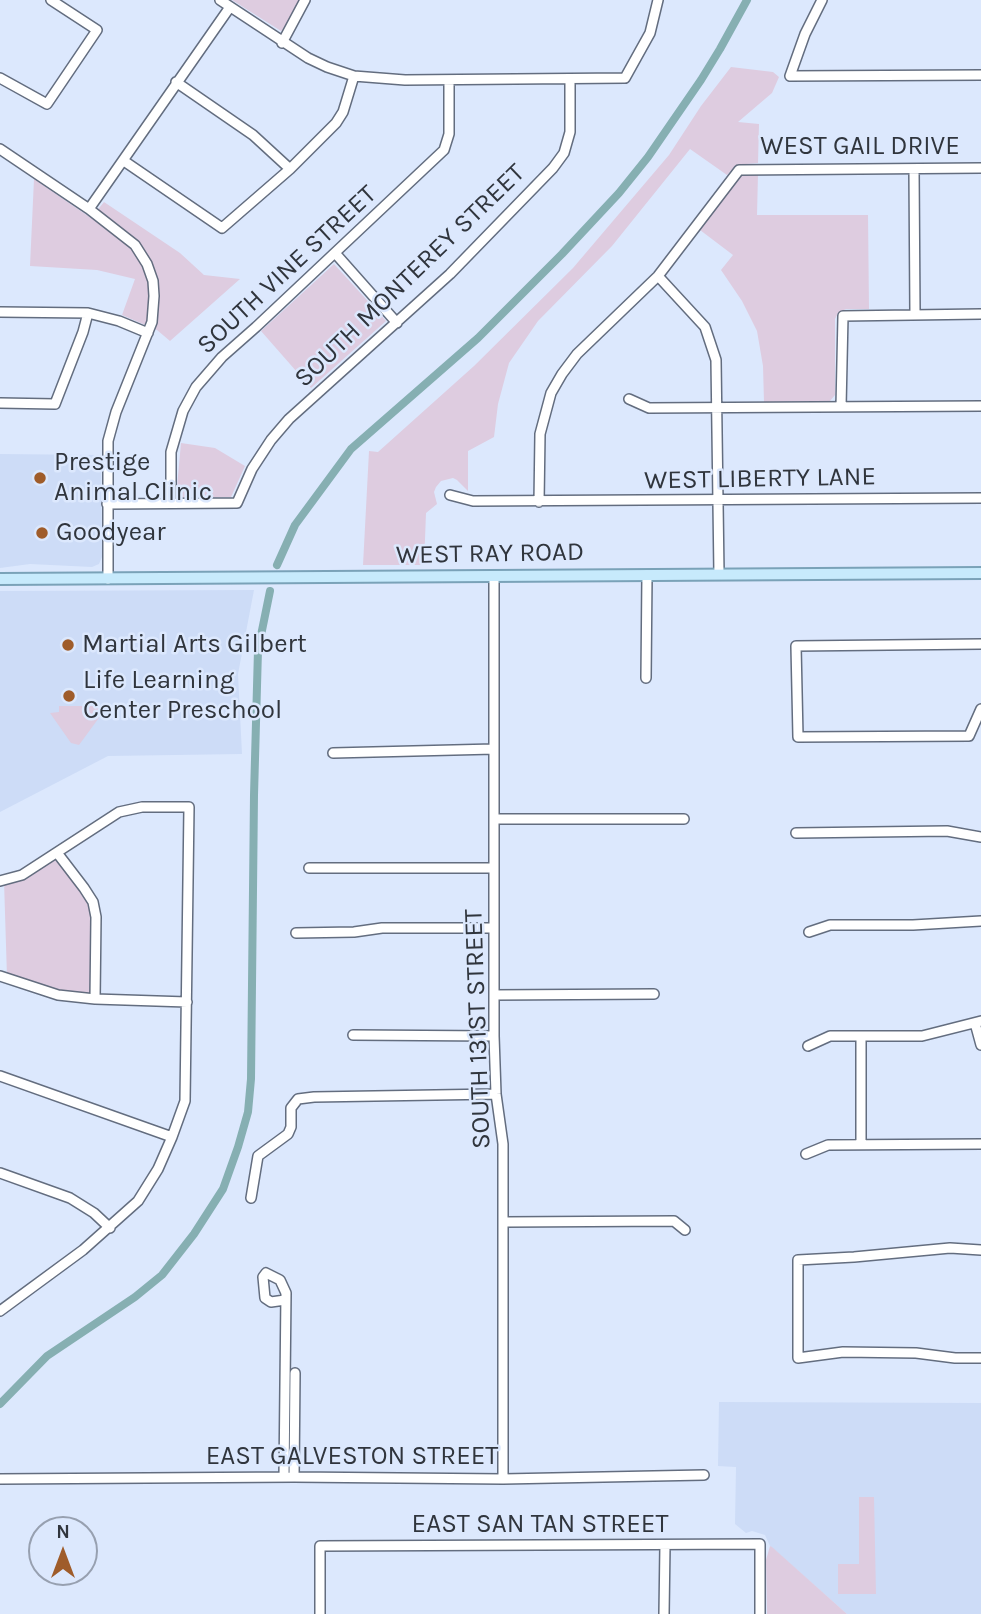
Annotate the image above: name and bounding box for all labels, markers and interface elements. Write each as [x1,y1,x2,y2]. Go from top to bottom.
street label: WEST GAIL DRIVE [760,131,960,163]
street label: SOUTH MONTEREY STREET [288,158,532,394]
street label: SOUTH VINE STREET [191,179,383,361]
place label: Prestige Animal Clinic [54,447,212,508]
street label: WEST LIBERTY LANE [644,461,876,497]
marker: Prestige Animal Clinic [32,470,48,486]
place label: Goodyear [56,517,166,549]
marker: Goodyear [34,525,50,541]
street label: WEST RAY ROAD [396,537,584,571]
place label: Martial Arts Gilbert [82,629,307,661]
marker: Martial Arts Gilbert [60,637,76,653]
place label: Life Learning Center Preschool [83,665,282,726]
marker: Life Learning Center Preschool [61,688,77,704]
street label: SOUTH 131ST STREET [458,908,498,1150]
street label: EAST GALVESTON STREET [206,1441,498,1473]
street label: EAST SAN TAN STREET [412,1509,668,1541]
north arrow [28,1516,98,1586]
text: N [56,1521,70,1543]

